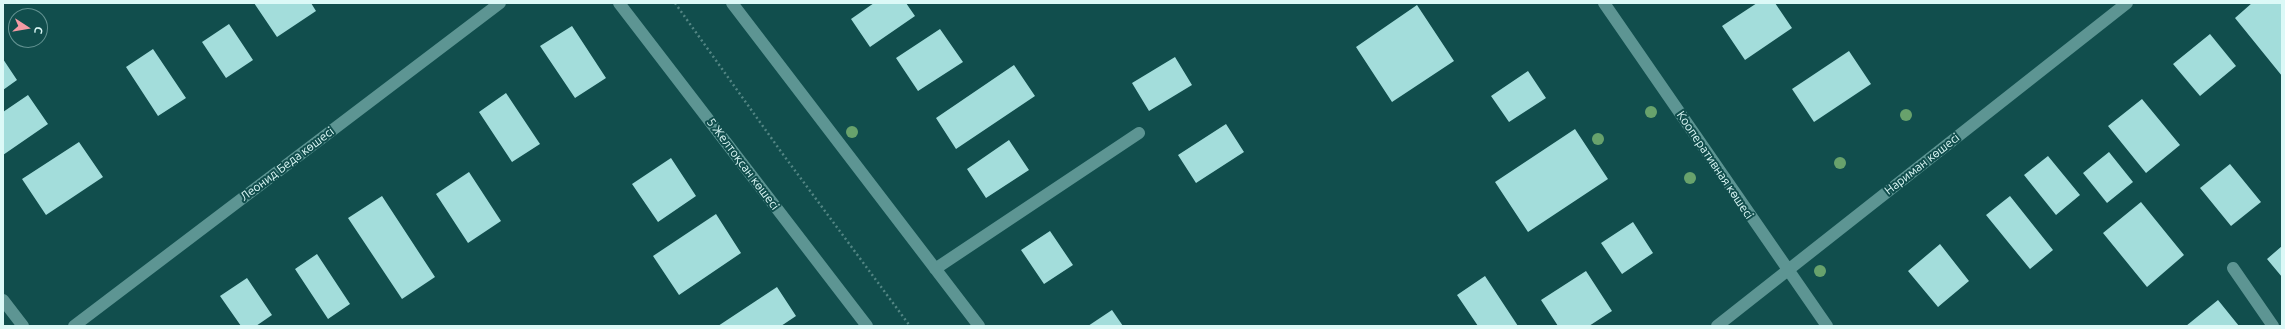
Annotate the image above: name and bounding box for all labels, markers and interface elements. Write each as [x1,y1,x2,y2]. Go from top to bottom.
north arrow [8,8,48,48]
text: С [32,26,45,35]
street label: Кооперативная көшесі [1673,108,1757,222]
street label: 5 Желтоқсан көшесі [704,115,782,213]
street label: Леонид Беда көшесі [237,124,337,204]
street label: Нариман көшесі [1882,130,1962,198]

